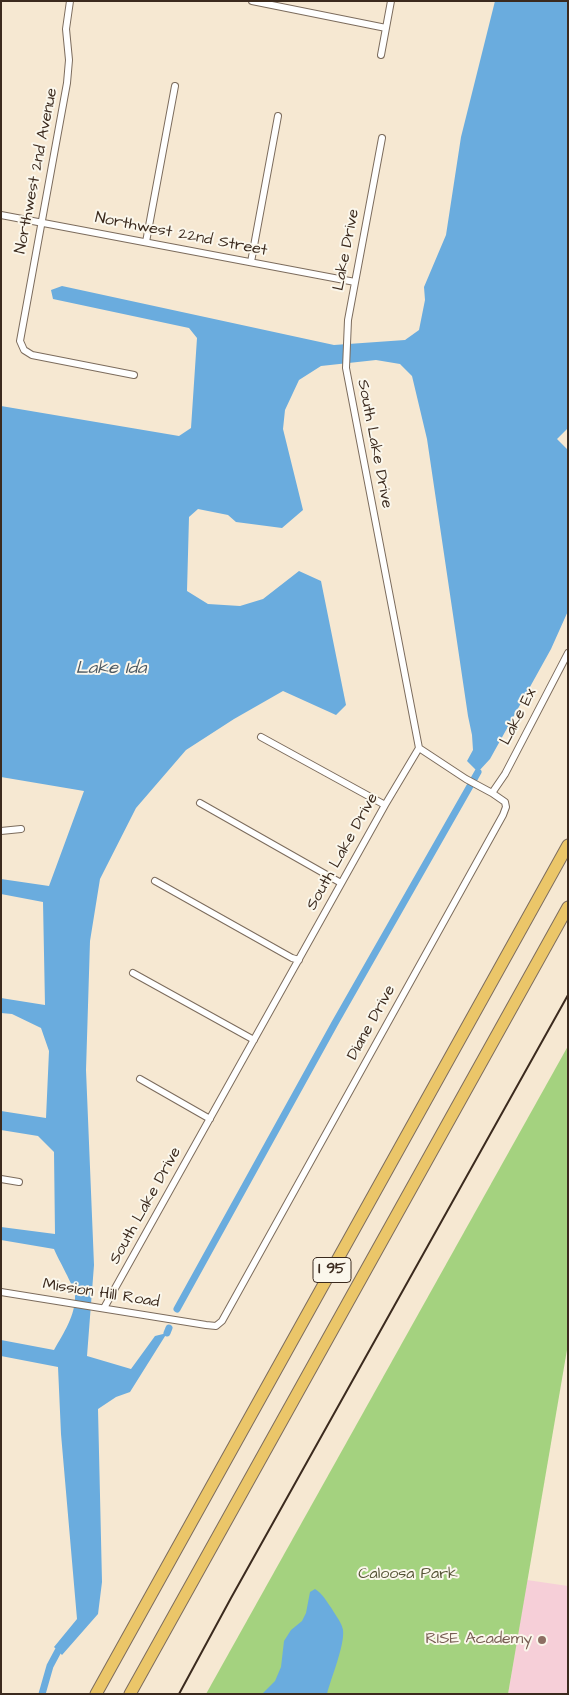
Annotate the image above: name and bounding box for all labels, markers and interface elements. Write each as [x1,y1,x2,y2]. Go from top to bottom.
street label: Northwest 2nd Avenue [12,86,62,256]
street label: Lake Drive [330,208,364,292]
street label: Northwest 22nd Street [93,209,269,261]
street label: South Lake Drive [352,378,396,510]
water label: Lake Ida [76,658,146,680]
street label: Lake Ex [497,685,541,749]
street label: South Lake Drive [303,790,383,914]
street label: Diane Drive [344,982,400,1064]
street label: South Lake Drive [106,1144,186,1268]
road number: I 95 [313,1258,351,1282]
street label: Mission Hill Road [41,1275,161,1313]
park label: Caloosa Park [358,1565,458,1585]
place label: RISE Academy [425,1630,532,1650]
marker: RISE Academy [536,1634,548,1646]

